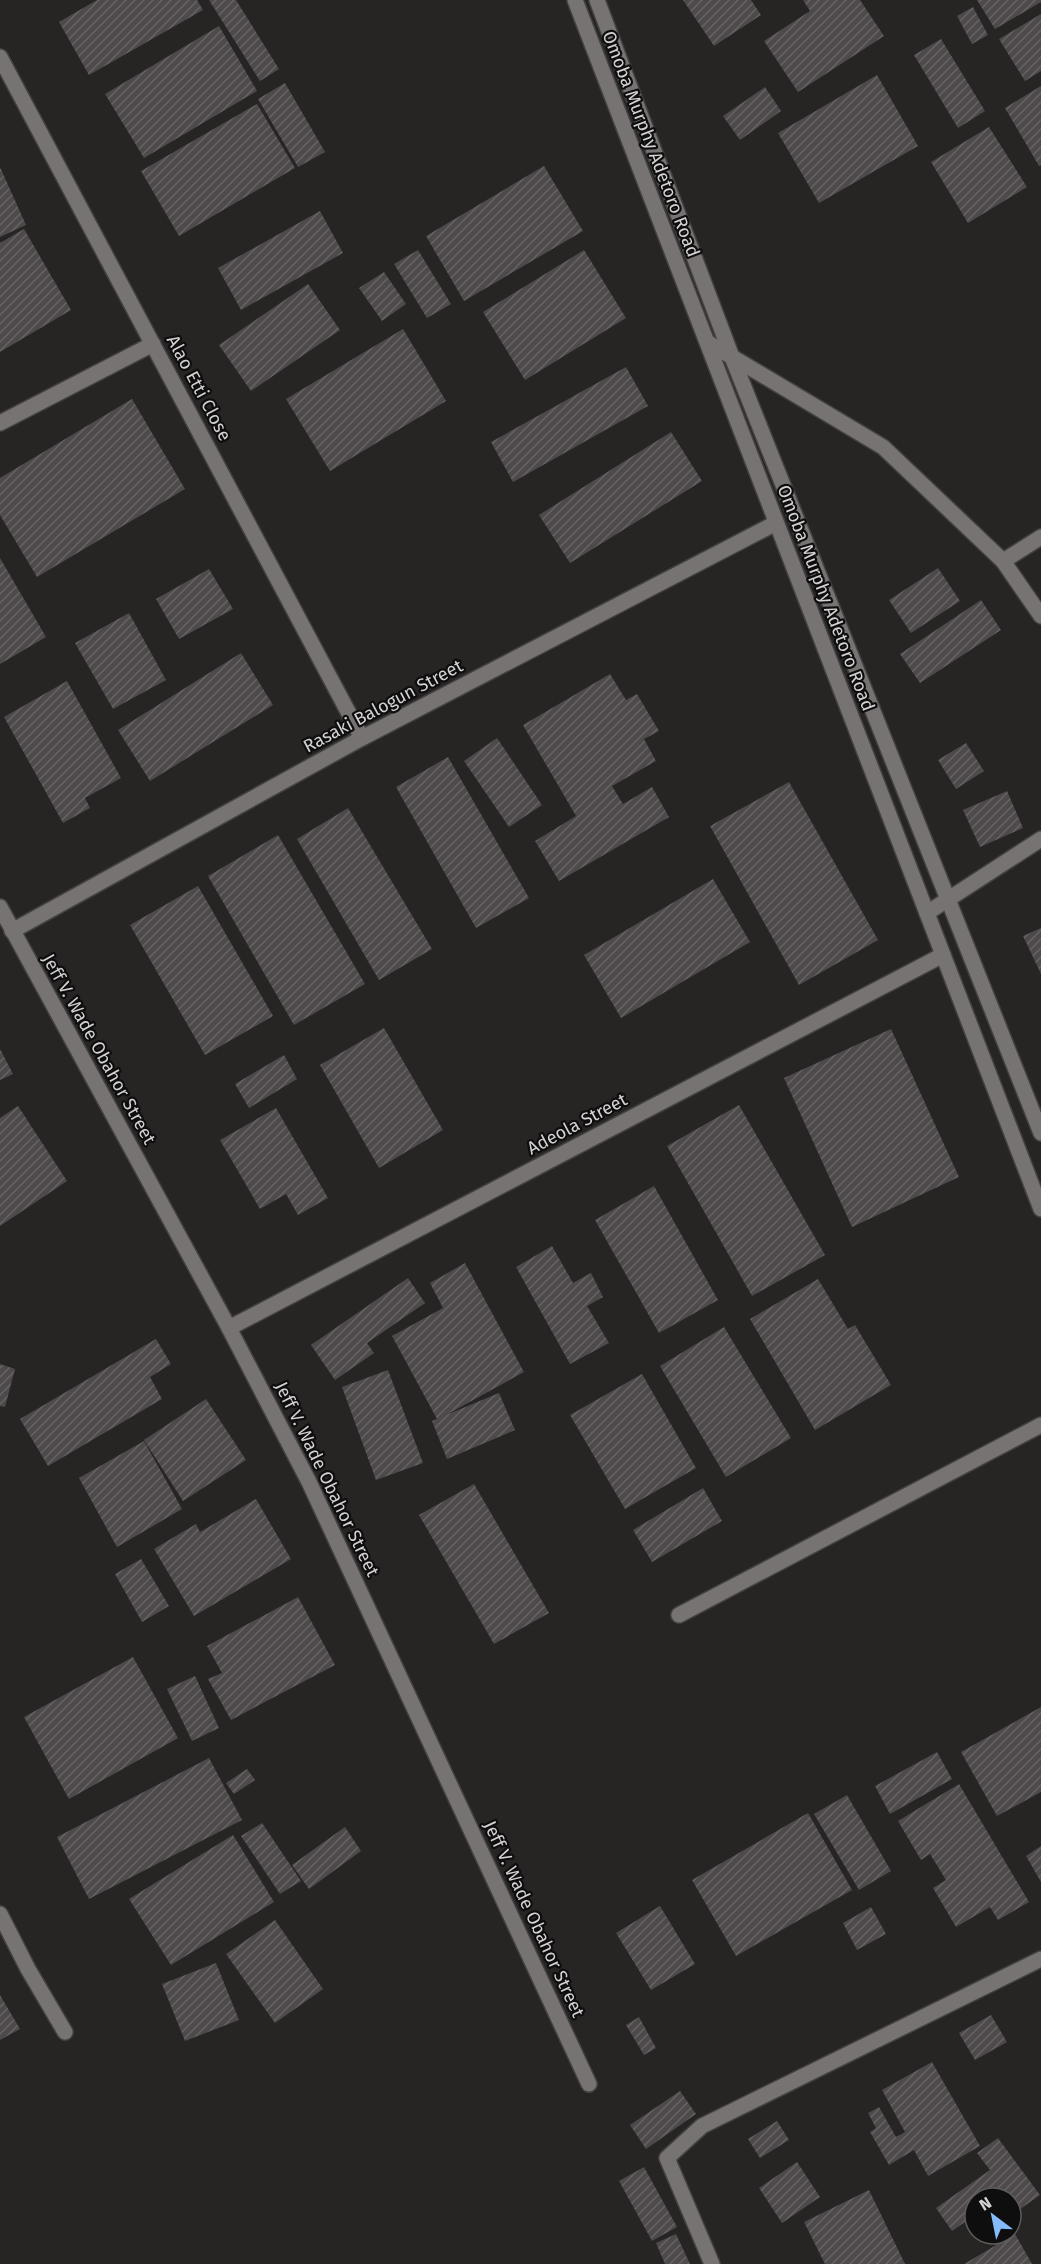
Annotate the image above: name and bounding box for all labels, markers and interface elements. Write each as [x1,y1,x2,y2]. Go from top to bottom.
street label: Omoba Murphy Adetoro Road [598,28,704,260]
street label: Alao Etti Close [162,331,236,445]
street label: Omoba Murphy Adetoro Road [773,482,879,714]
street label: Rasaki Balogun Street [299,654,467,757]
street label: Jeff V. Wade Obahor Street [37,950,161,1148]
street label: Adeola Street [523,1088,631,1160]
street label: Jeff V. Wade Obahor Street [270,1378,384,1581]
street label: Jeff V. Wade Obahor Street [479,1817,589,2021]
north arrow [963,2186,1023,2246]
text: N [976,2193,995,2215]

